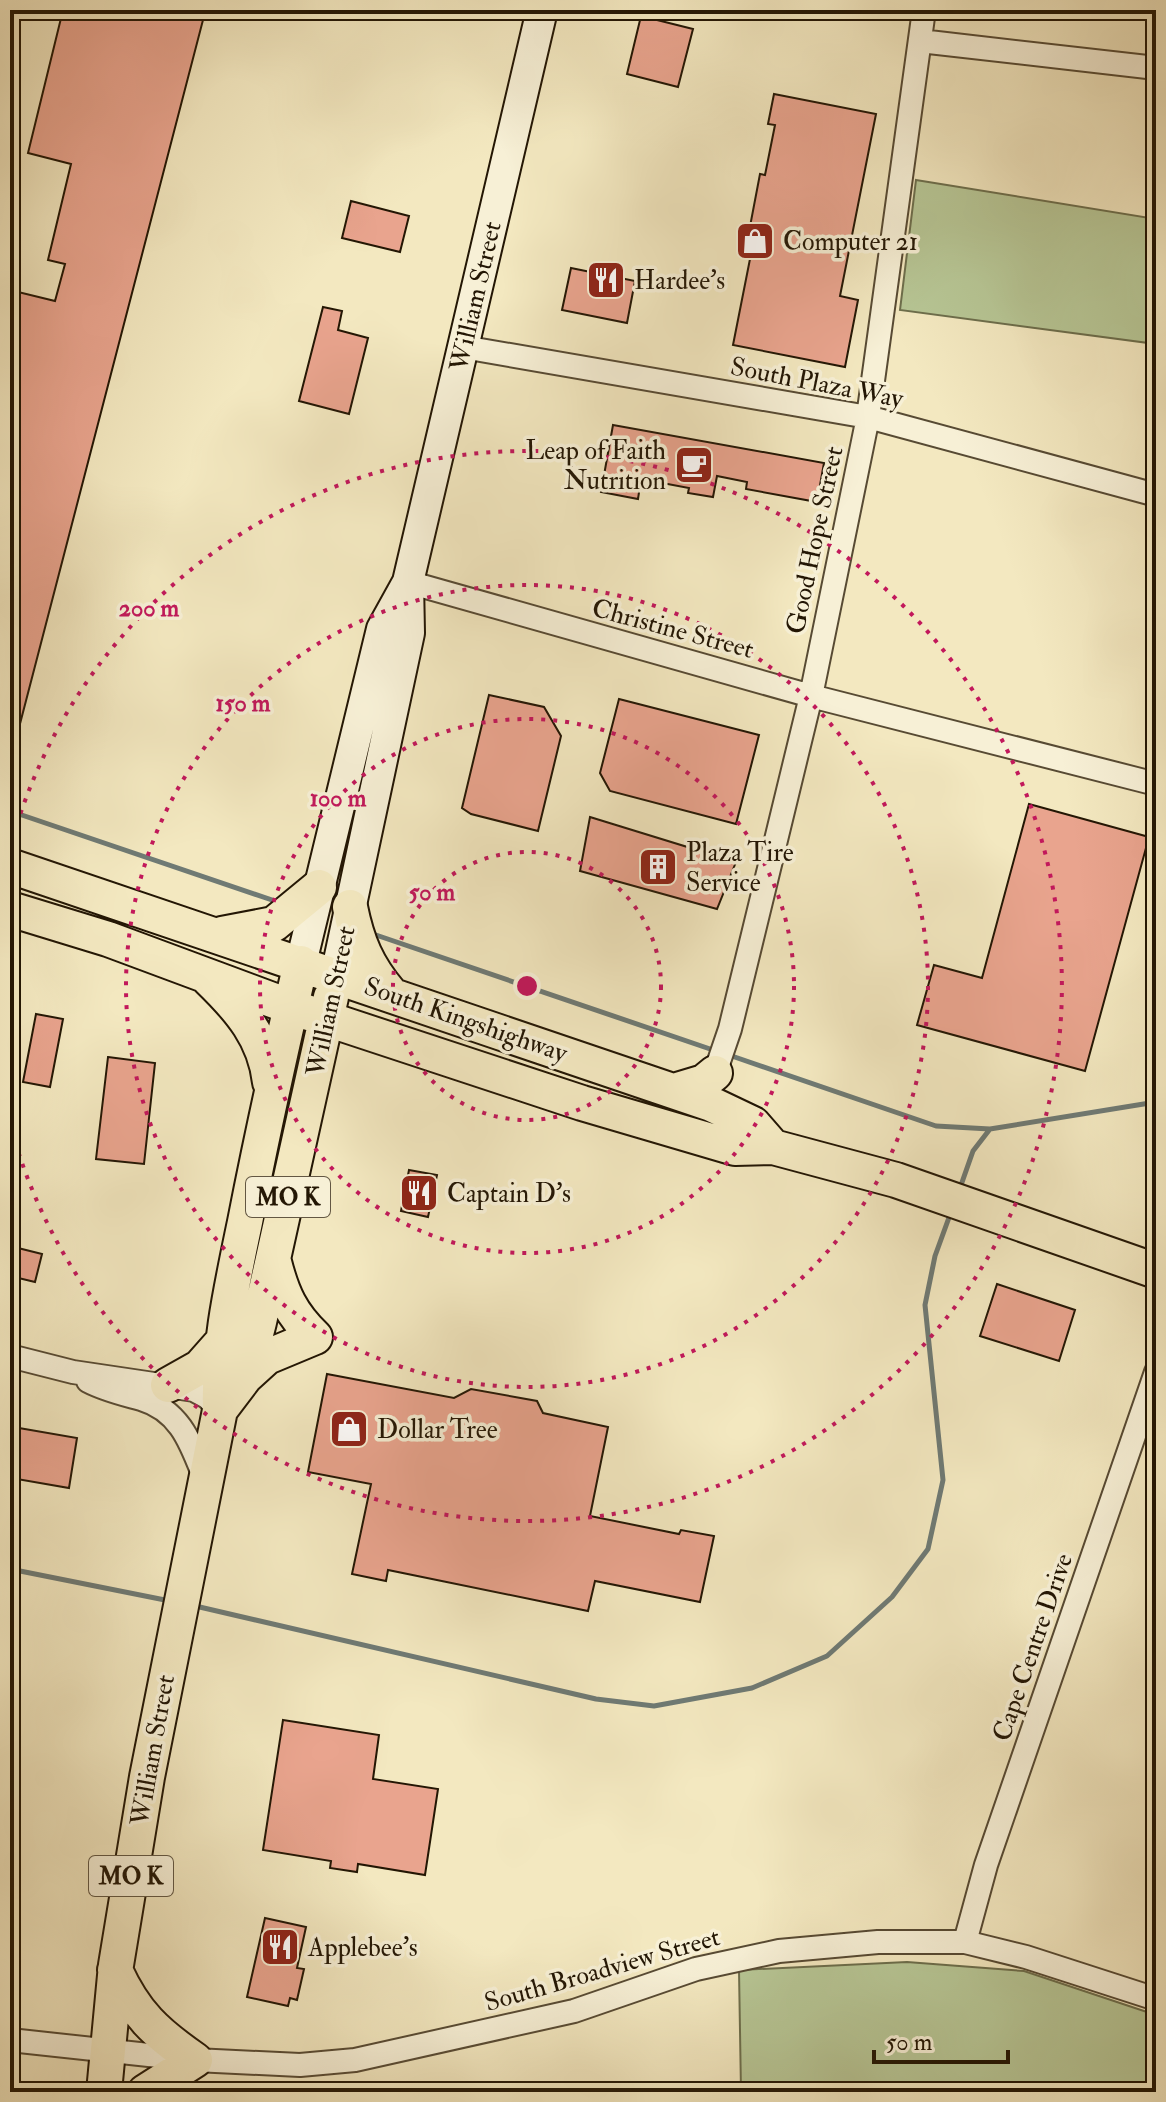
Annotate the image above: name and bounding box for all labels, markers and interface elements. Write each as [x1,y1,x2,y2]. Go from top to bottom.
street label: William Street [443,218,509,375]
shop icon: Computer 21 [734,220,776,262]
place label: Computer 21 [783,226,918,259]
restaurant icon: Hardee's [585,259,627,301]
place label: Hardee's [634,265,725,297]
street label: South Plaza Way [728,351,906,416]
place label: Leap of Faith Nutrition [525,435,666,497]
cafe icon: Leap of Faith Nutrition [673,444,715,486]
street label: Good Hope Street [779,444,851,637]
street label: Christine Street [588,592,757,666]
text: 200 m [119,593,180,624]
text: 150 m [216,688,271,719]
text: 100 m [310,783,367,814]
place label: Plaza Tire Service [686,837,794,899]
building icon: Plaza Tire Service [637,846,679,888]
text: 50 m [409,877,456,908]
street label: William Street [299,923,362,1080]
street label: South Kingshighway [360,970,572,1070]
centre of rings [513,972,541,1000]
restaurant icon: Captain D's [398,1172,440,1214]
road number: MO K [246,1177,330,1217]
place label: Captain D's [447,1178,571,1211]
shop icon: Dollar Tree [328,1408,370,1450]
place label: Dollar Tree [377,1414,498,1446]
street label: Cape Centre Drive [986,1549,1081,1746]
street label: William Street [124,1672,182,1829]
road number: MO K [89,1856,173,1896]
street label: South Broadview Street [481,1921,724,2019]
restaurant icon: Applebee's [259,1926,301,1968]
place label: Applebee's [307,1932,418,1965]
scale bar [874,2014,1008,2064]
text: 50 m [886,2027,933,2058]

